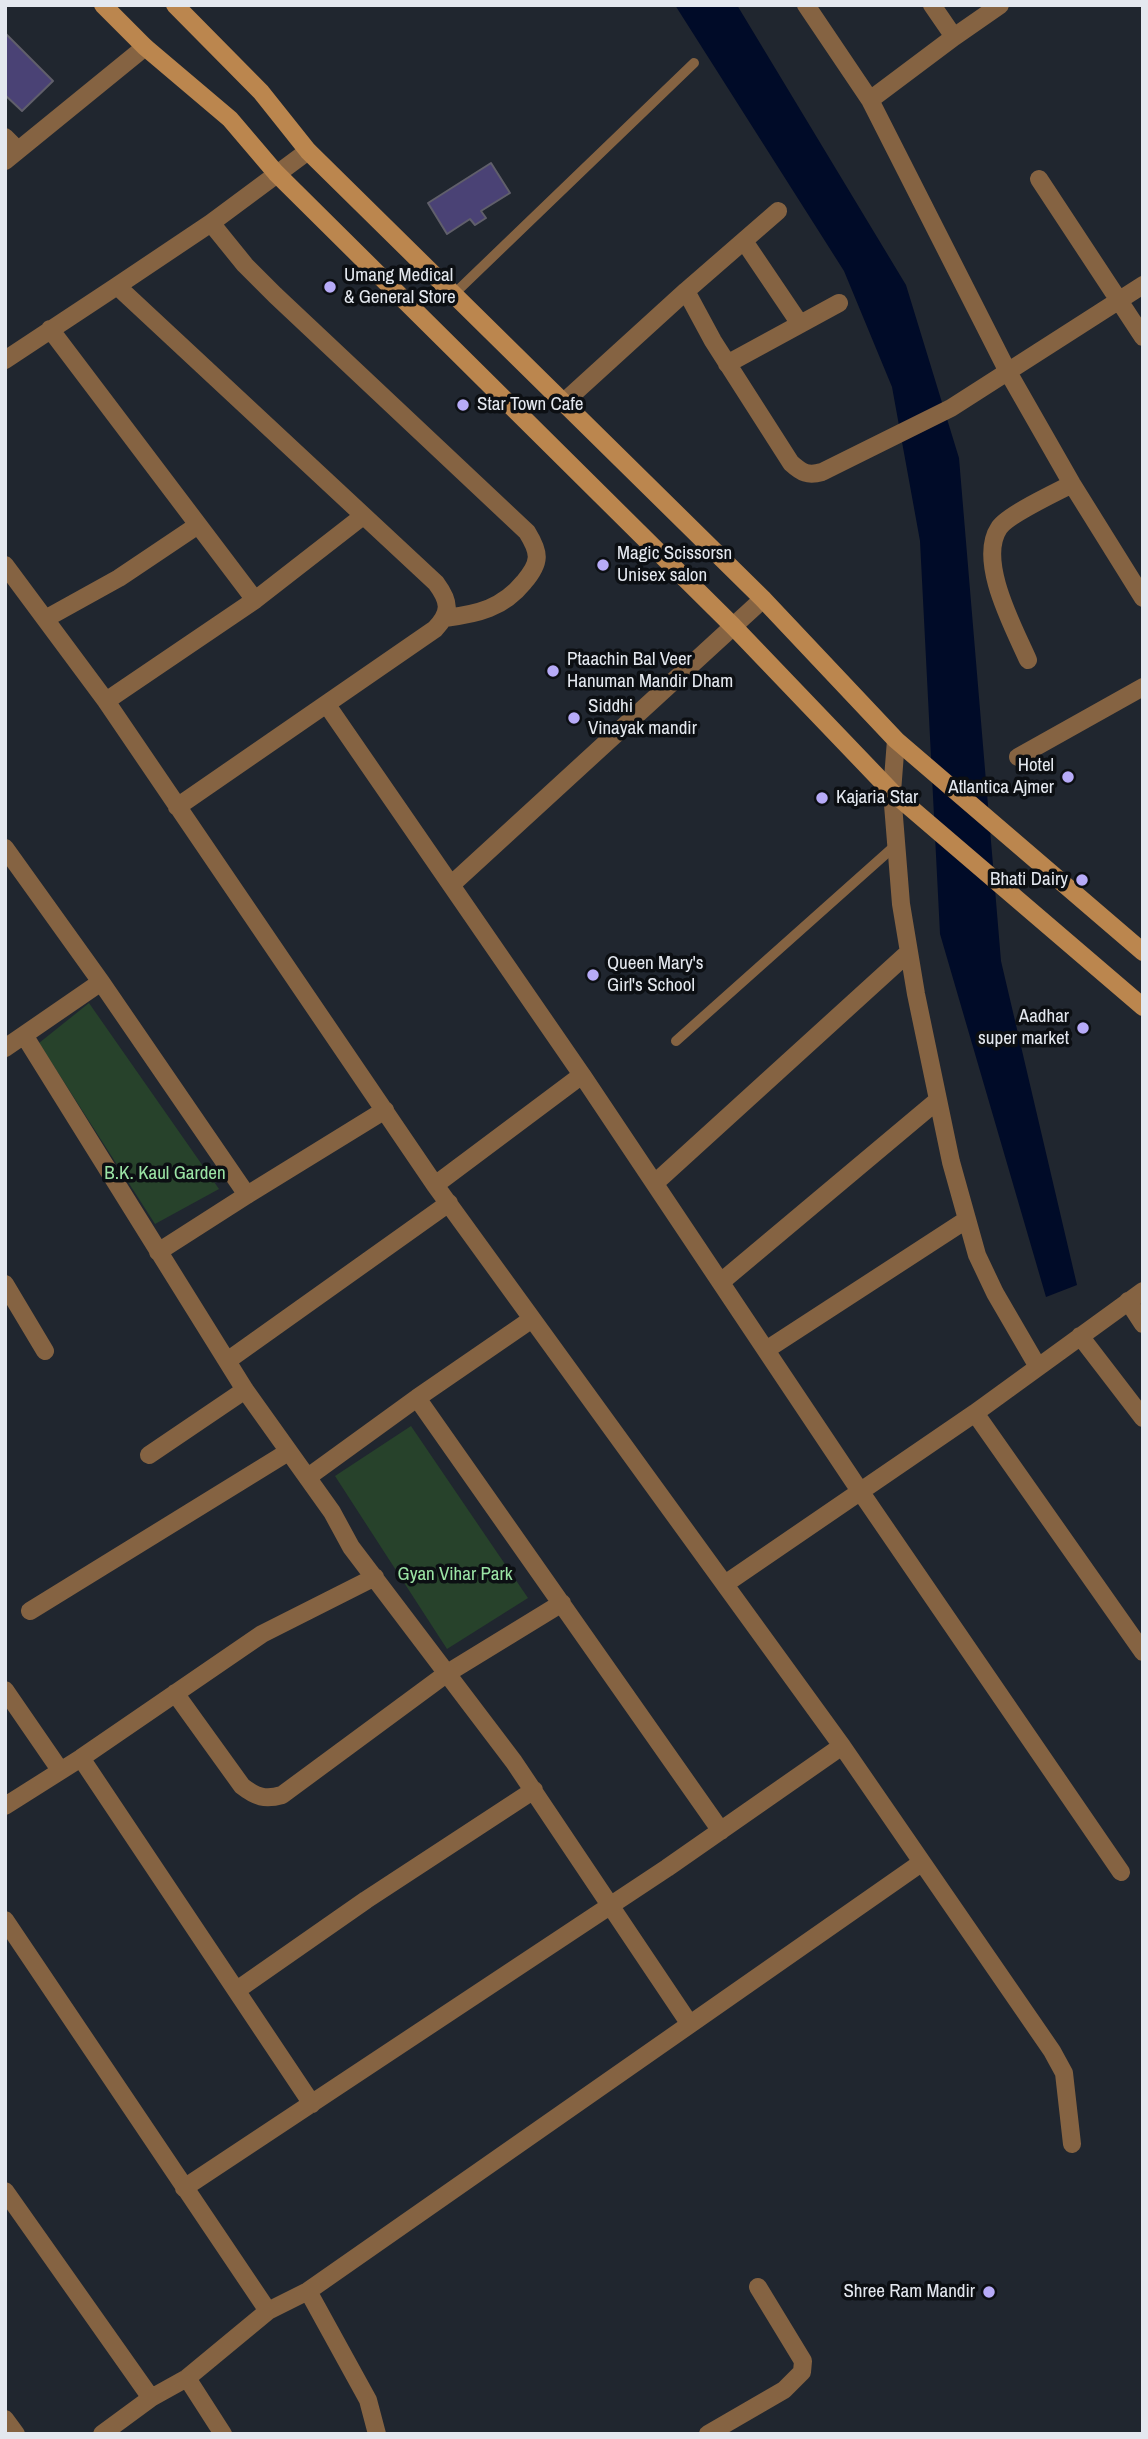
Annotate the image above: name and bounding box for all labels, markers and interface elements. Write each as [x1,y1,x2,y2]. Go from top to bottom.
place label: Umang Medical & General Store [344,265,456,309]
marker: Umang Medical & General Store [322,279,338,295]
place label: Star Town Cafe [477,394,584,416]
marker: Star Town Cafe [455,397,471,413]
place label: Magic Scissorsn Unisex salon [617,543,732,587]
marker: Magic Scissorsn Unisex salon [595,557,611,573]
place label: Ptaachin Bal Veer Hanuman Mandir Dham [567,649,733,693]
marker: Ptaachin Bal Veer Hanuman Mandir Dham [545,663,561,679]
place label: Siddhi Vinayak mandir [588,696,697,740]
marker: Siddhi Vinayak mandir [566,710,582,726]
place label: Hotel Atlantica Ajmer [948,755,1054,799]
marker: Hotel Atlantica Ajmer [1060,769,1076,785]
place label: Kajaria Star [836,787,918,809]
marker: Kajaria Star [814,790,830,806]
place label: Bhati Dairy [990,869,1068,891]
marker: Bhati Dairy [1074,872,1090,888]
place label: Queen Mary's Girl's School [607,953,704,997]
marker: Queen Mary's Girl's School [585,967,601,983]
place label: Aadhar super market [978,1006,1069,1050]
marker: Aadhar super market [1075,1020,1091,1036]
park label: B.K. Kaul Garden [104,1163,226,1185]
park label: Gyan Vihar Park [398,1564,512,1586]
place label: Shree Ram Mandir [843,2281,975,2303]
marker: Shree Ram Mandir [981,2284,997,2300]

